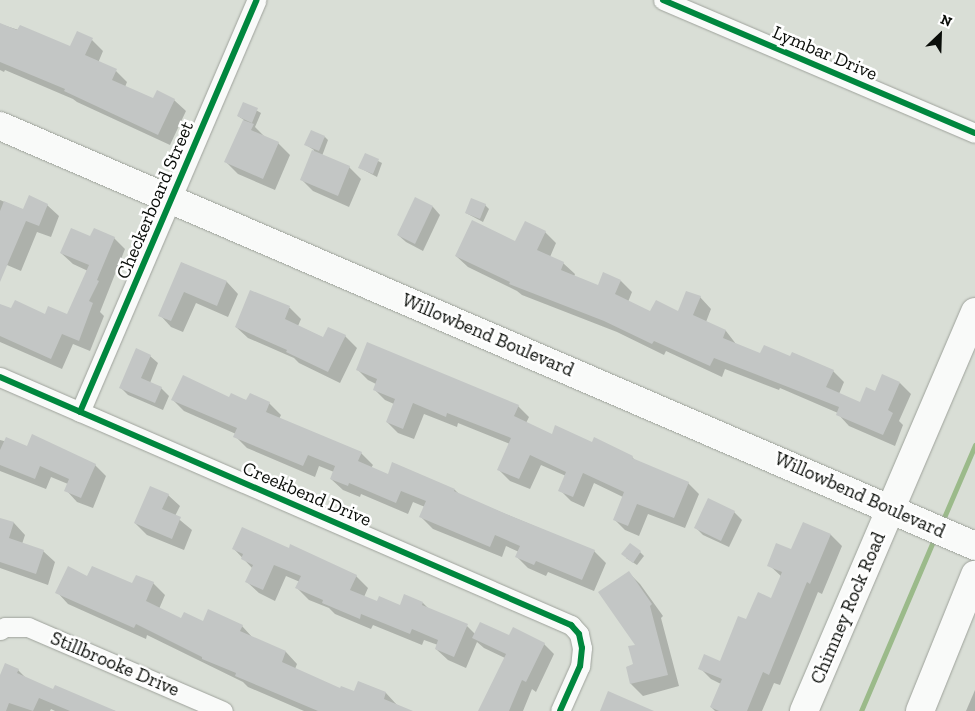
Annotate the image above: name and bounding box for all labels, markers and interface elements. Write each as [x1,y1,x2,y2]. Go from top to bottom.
north arrow [915,10,965,60]
text: N [938,11,955,31]
street label: Lymbar Drive [769,21,881,85]
street label: Checkerboard Street [111,118,199,282]
street label: Willowbend Boulevard [399,288,577,382]
street label: Willowbend Boulevard [771,447,949,543]
street label: Creekbend Drive [239,457,375,531]
street label: Chimney Rock Road [806,528,890,688]
street label: Stillbrooke Drive [47,627,183,701]

